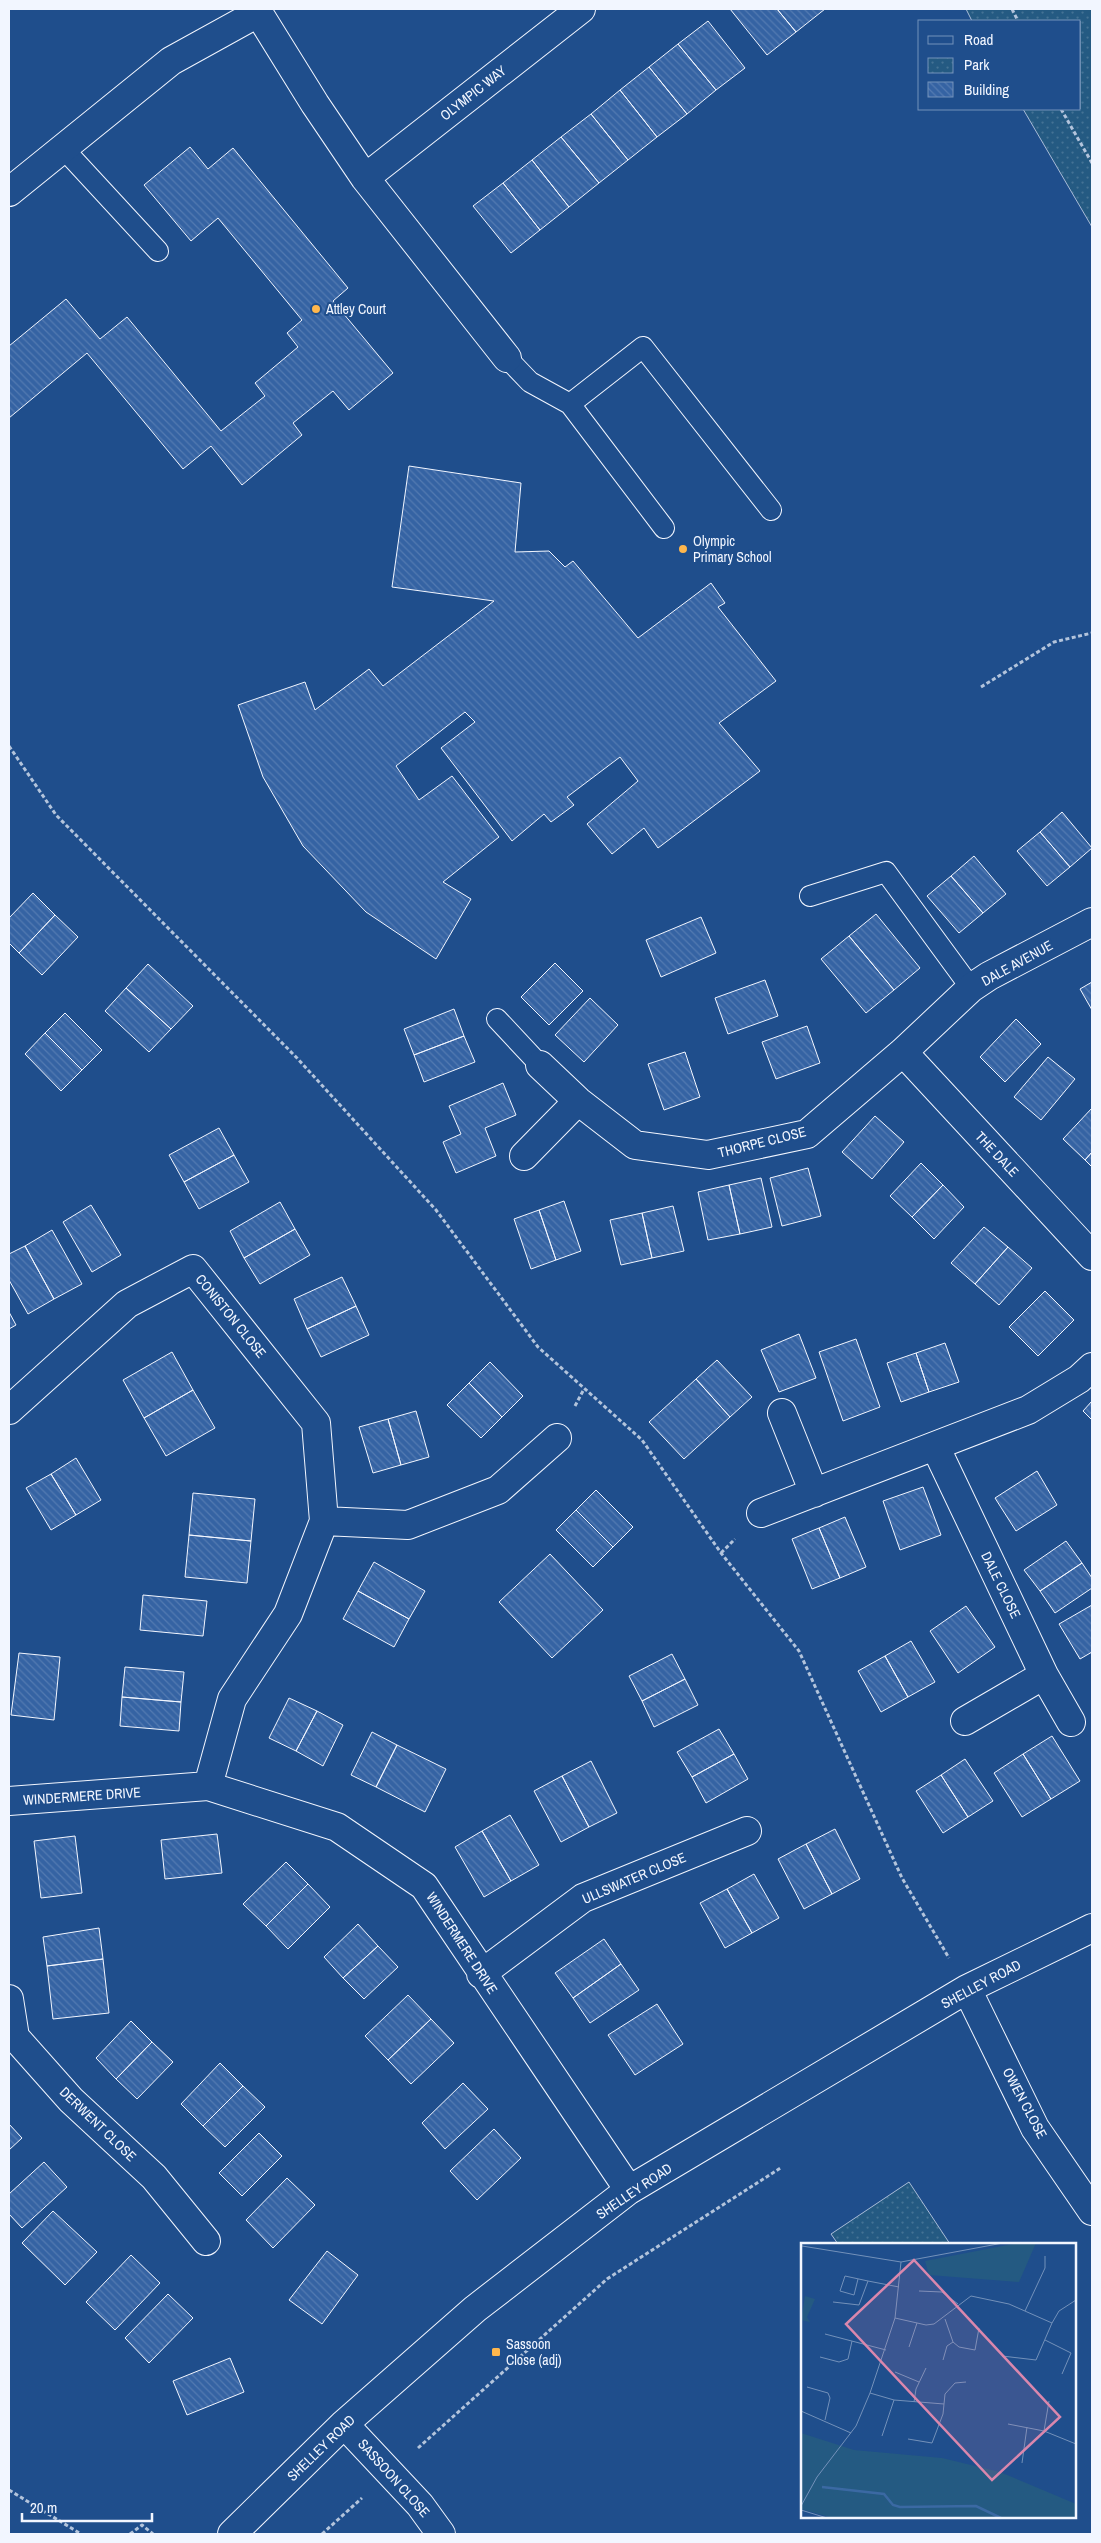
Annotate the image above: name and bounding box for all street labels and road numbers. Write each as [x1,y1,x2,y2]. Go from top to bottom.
street label: OLYMPIC WAY [436,61,510,124]
street label: DALE AVENUE [978,936,1056,990]
street label: THORPE CLOSE [716,1122,808,1162]
street label: THE DALE [971,1127,1023,1181]
street label: CONISTON CLOSE [192,1271,270,1361]
street label: DALE CLOSE [977,1549,1025,1621]
street label: WINDERMERE DRIVE [23,1783,141,1809]
street label: ULLSWATER CLOSE [579,1848,689,1908]
street label: WINDERMERE DRIVE [422,1889,502,1997]
street label: SHELLEY ROAD [938,1955,1024,2013]
street label: OWEN CLOSE [999,2064,1051,2142]
street label: DERWENT CLOSE [56,2083,140,2165]
street label: SHELLEY ROAD [593,2159,675,2223]
street label: SHELLEY ROAD [283,2411,359,2485]
street label: SASSOON CLOSE [354,2435,434,2521]

